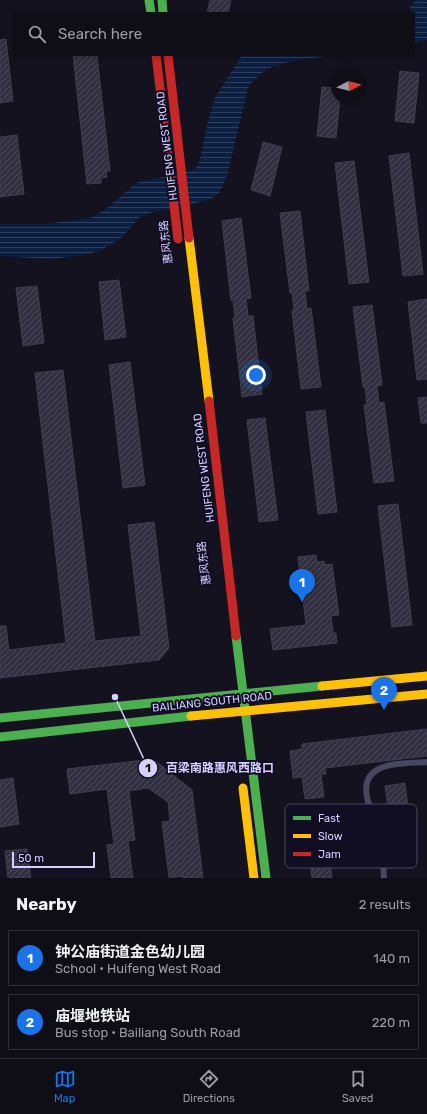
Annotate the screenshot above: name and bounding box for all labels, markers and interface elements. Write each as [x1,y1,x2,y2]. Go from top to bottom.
search box [12,12,415,56]
icon: search [26,23,48,45]
text: Search here [58,25,142,43]
north arrow [331,68,367,104]
street label: HUIFENG WEST ROAD [154,91,180,201]
street label: 惠风东路 [157,219,175,265]
your location [246,365,266,385]
street label: HUIFENG WEST ROAD [191,413,217,523]
street label: 惠风东路 [195,540,213,586]
pin: 1 [289,569,315,602]
pin: 2 [371,677,397,710]
street label: BAILIANG SOUTH ROAD [151,689,273,715]
callout: 百梁南路惠风西路口 [138,756,282,780]
text: 1 [145,761,151,775]
text: 百梁南路惠风西路口 [166,761,274,775]
legend [285,804,417,868]
text: Fast [318,812,341,825]
text: Slow [318,830,343,843]
text: Jam [318,848,341,861]
scale bar [12,850,95,869]
text: 50 m [18,852,44,865]
text: Nearby [16,894,77,914]
text: 2 results [359,897,411,912]
text: 钟公庙街道金色幼儿园 [55,943,205,961]
text: 1 [27,951,33,966]
text: 140 m [373,951,410,966]
text: School · Huifeng West Road [55,961,221,976]
text: 庙堰地铁站 [55,1007,130,1025]
text: 2 [26,1015,34,1030]
text: 220 m [372,1015,410,1030]
text: Bus stop · Bailiang South Road [55,1025,241,1040]
tab: Map [54,1068,76,1105]
tab: Directions [183,1068,235,1105]
tab: Saved [342,1068,373,1105]

